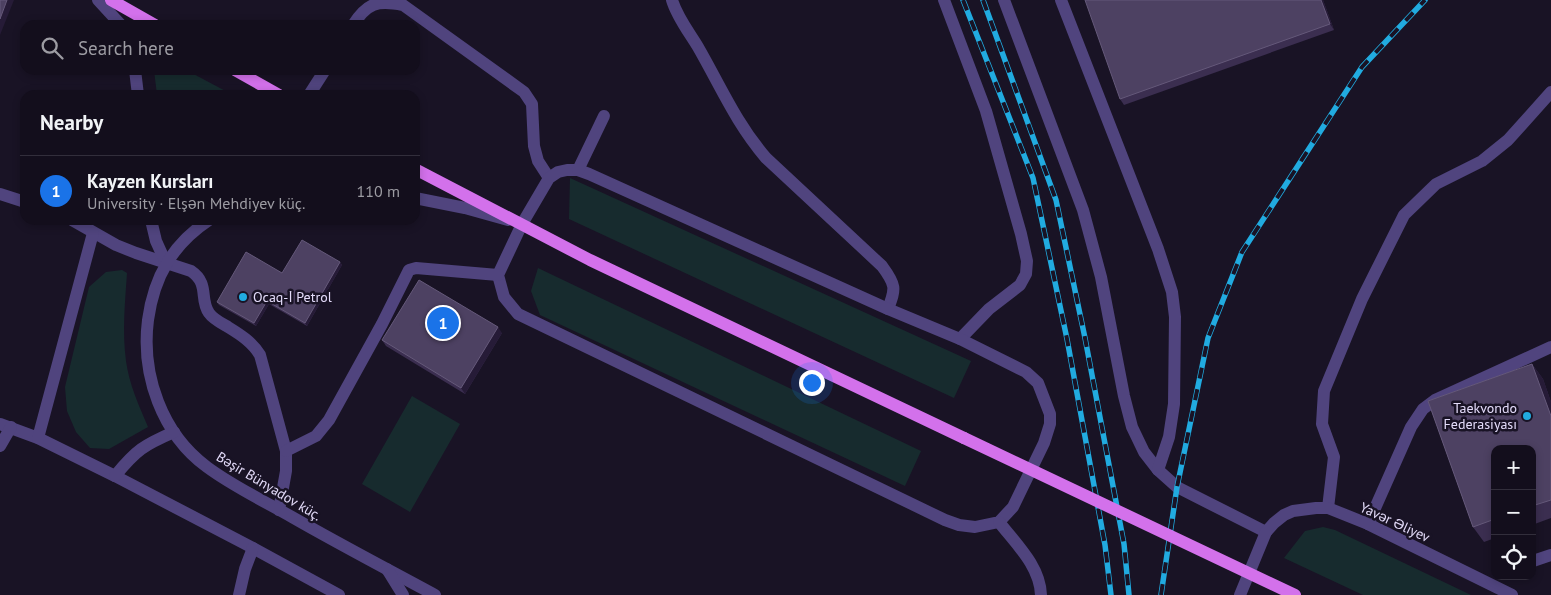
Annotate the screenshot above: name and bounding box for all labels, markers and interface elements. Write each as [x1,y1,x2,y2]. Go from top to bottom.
search box [20,20,420,75]
icon: search [38,34,66,62]
text: Search here [78,36,174,60]
text: Nearby [40,109,103,136]
text: Kayzen Kursları [87,169,213,193]
text: 1 [51,181,61,201]
text: 110 m [357,181,400,201]
text: University · Elşən Mehdiyev küç. [87,193,305,213]
place label: Ocaq-İ Petrol [253,288,332,306]
marker: Ocaq-İ Petrol [237,291,249,303]
pin: 1 [427,304,459,342]
your location [799,370,825,396]
place label: Taekvondo Federasiyası [1444,399,1517,433]
marker: Taekvondo Federasiyası [1521,410,1533,422]
map controls [1491,445,1536,580]
button: + [1491,445,1536,490]
street label: Bəşir Bünyadov küç. [213,448,325,524]
button: − [1491,490,1536,535]
street label: Yavər Əliyev [1357,498,1433,546]
button: locate [1491,535,1536,580]

